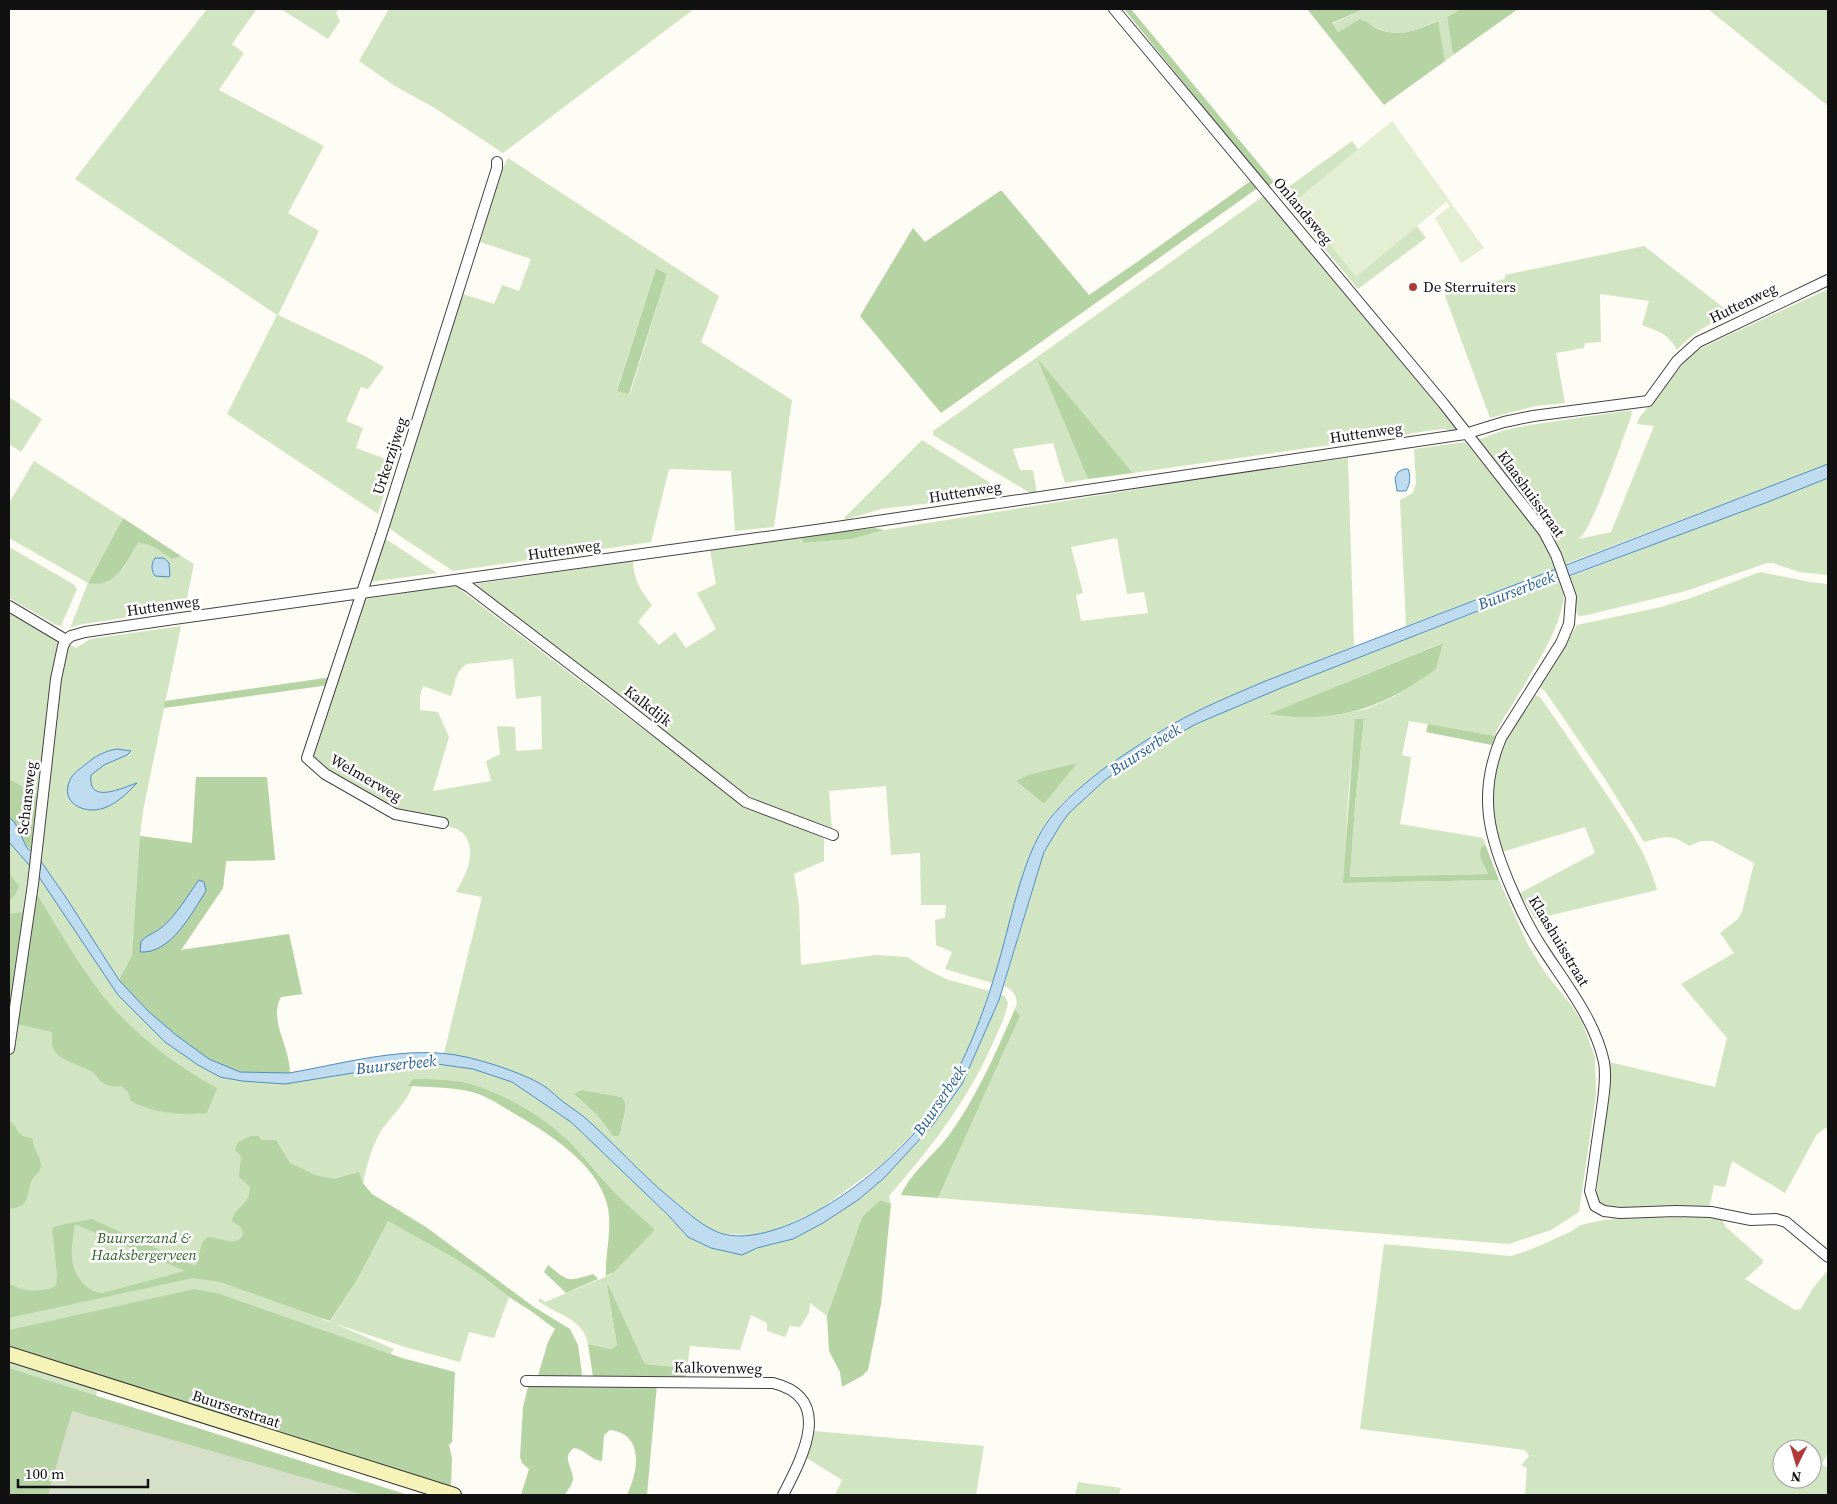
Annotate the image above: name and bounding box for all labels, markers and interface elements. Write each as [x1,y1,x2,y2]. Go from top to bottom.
street label: Onlandsweg [1269,172,1338,249]
place label: De Sterruiters [1423,276,1516,297]
street label: Huttenweg [1705,277,1780,328]
marker: De Sterruiters [1407,281,1419,293]
street label: Urkerzijweg [367,414,412,497]
street label: Huttenweg [1328,417,1404,448]
street label: Klaashuisstraat [1493,446,1570,541]
street label: Huttenweg [927,475,1003,508]
street label: Huttenweg [526,534,602,565]
water label: Buurserbeek [1473,565,1558,615]
street label: Huttenweg [125,590,201,621]
street label: Kalkdijk [620,680,677,731]
water label: Buurserbeek [1104,718,1185,781]
street label: Welmerweg [327,749,406,807]
street label: Schansweg [12,760,41,836]
street label: Klaashuisstraat [1524,891,1595,990]
water label: Buurserbeek [354,1049,438,1079]
water label: Buurserbeek [907,1060,971,1140]
park label: Buurserzand & Haaksbergerveen [90,1227,197,1265]
street label: Kalkovenweg [674,1356,763,1379]
street label: Buurserstraat [190,1384,283,1433]
north arrow [1772,1439,1822,1489]
scale bar [18,1456,148,1488]
text: 100 m [25,1463,65,1484]
text: N [1790,1467,1802,1487]

